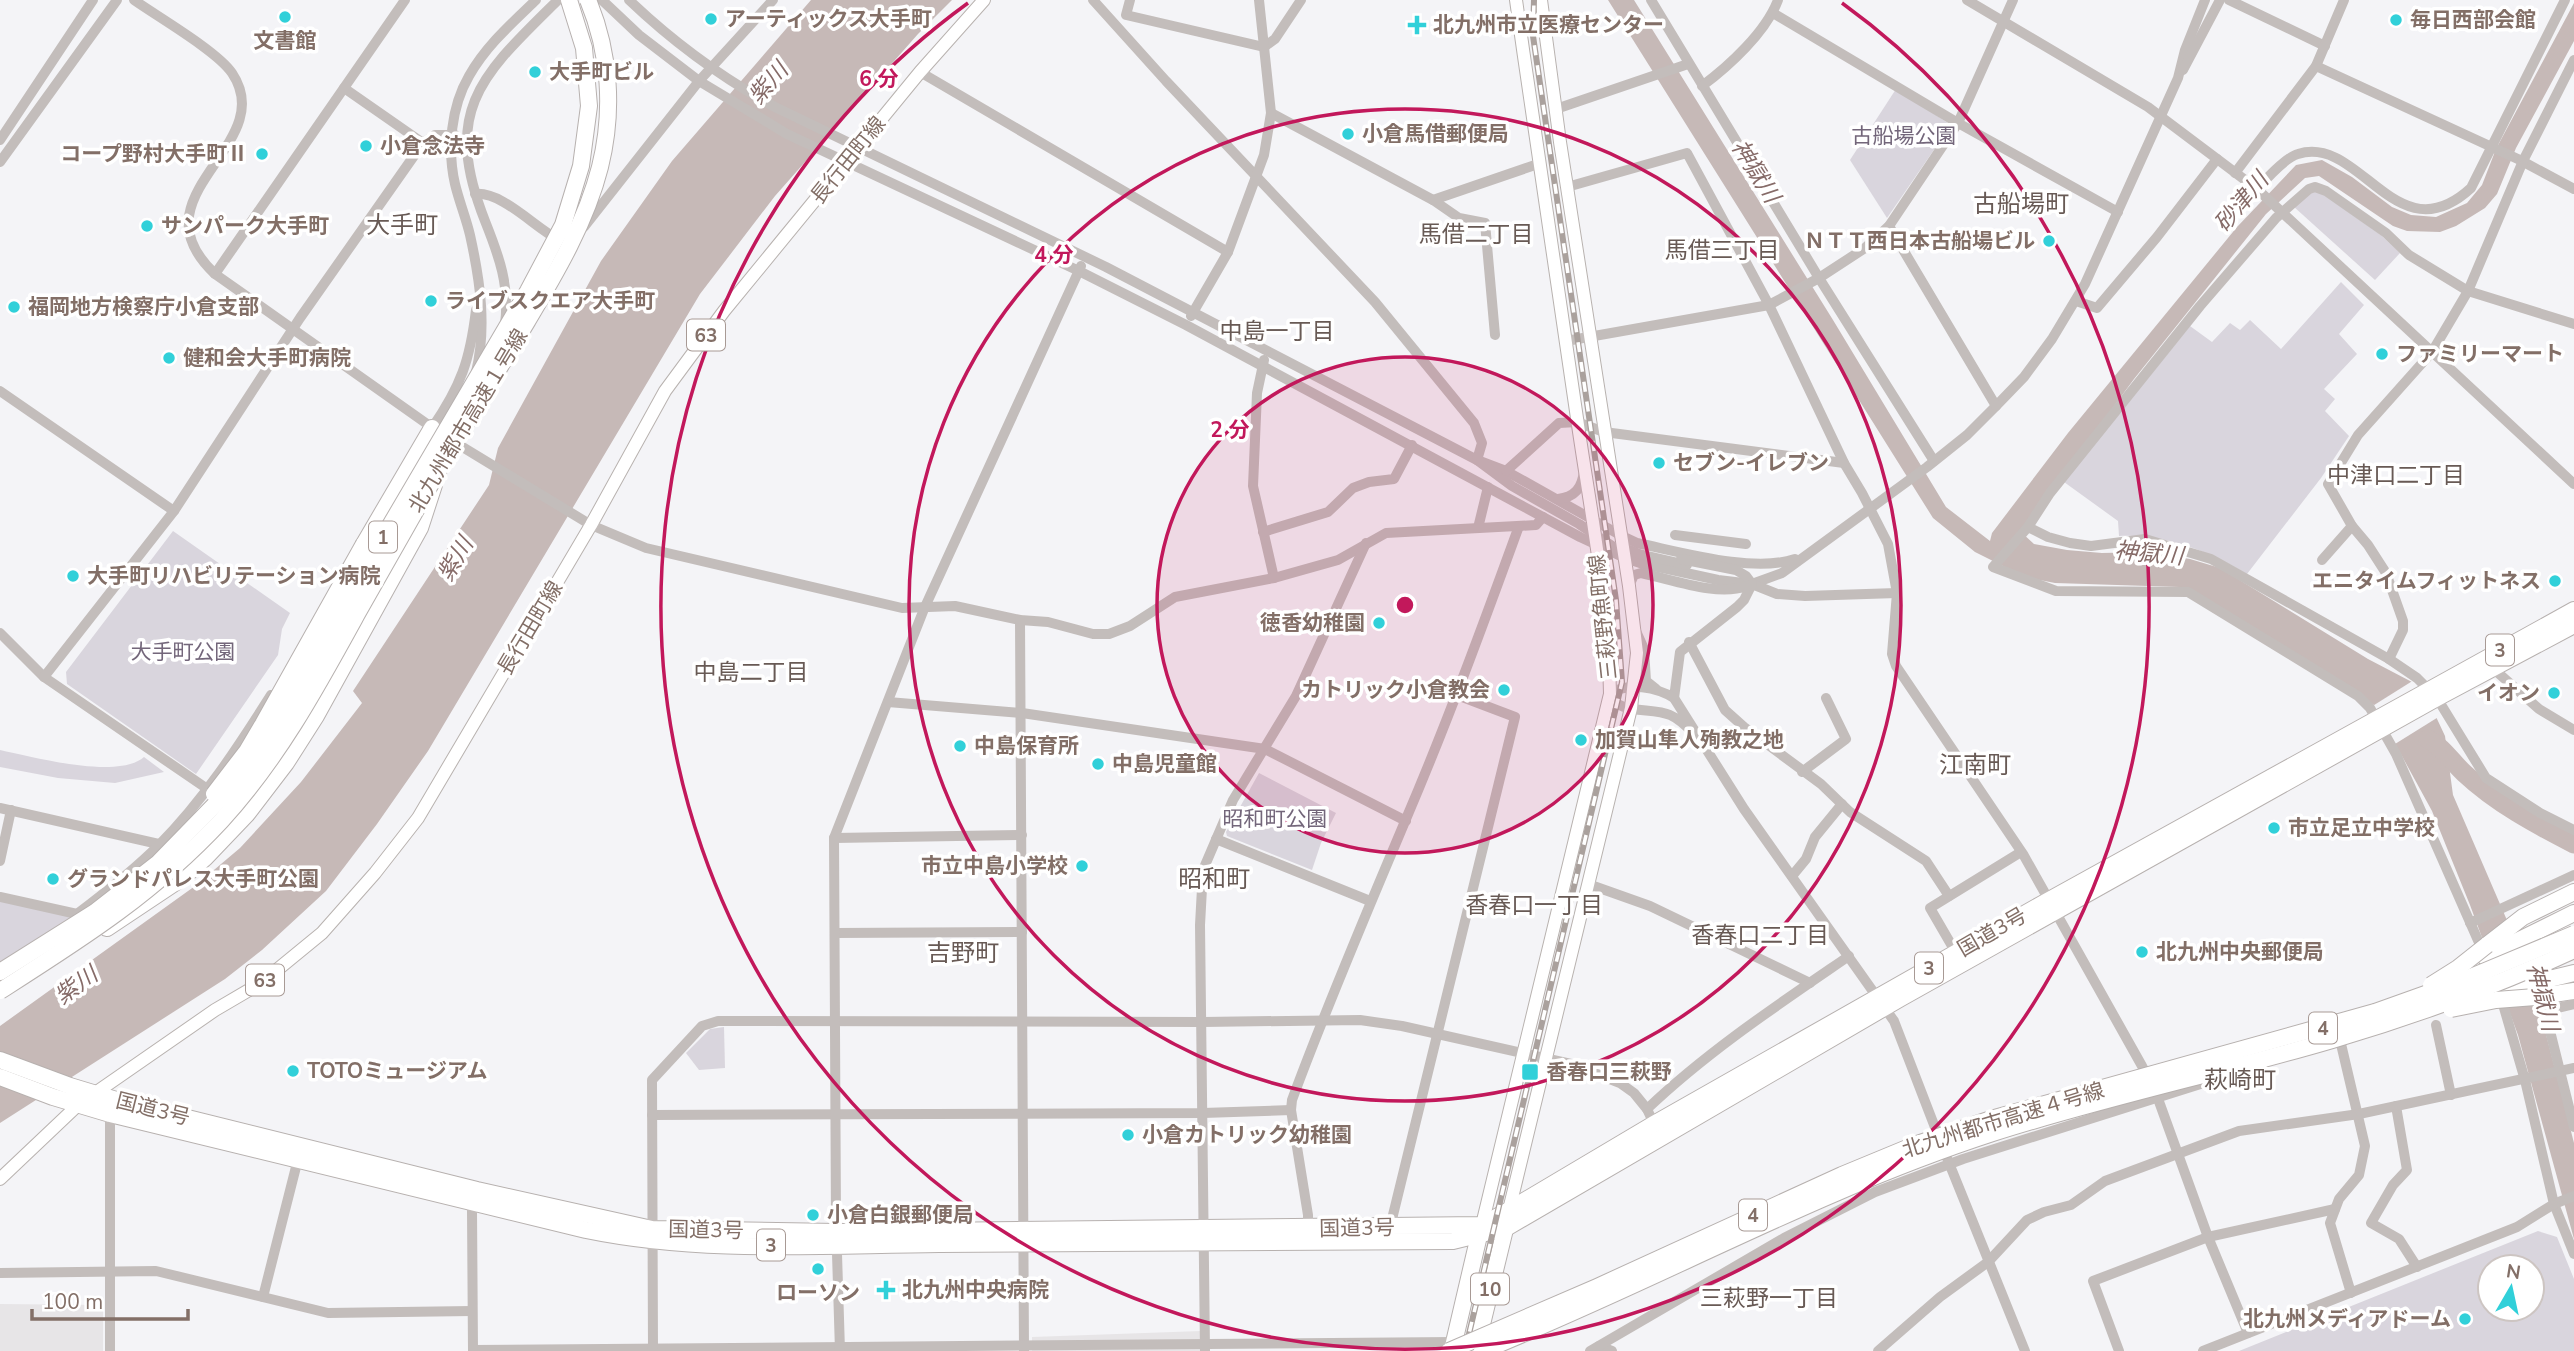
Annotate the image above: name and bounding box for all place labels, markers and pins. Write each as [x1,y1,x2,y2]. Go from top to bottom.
place label: アーティックス大手町 [725,5,932,33]
place label: 毎日西部会館 [2410,6,2536,34]
marker: 文書館 [277,9,293,25]
marker: アーティックス大手町 [703,11,719,27]
place label: 北九州市立医療センター [1433,11,1664,39]
marker: 毎日西部会館 [2388,12,2404,28]
marker: 北九州市立医療センター [1407,15,1427,35]
place label: 文書館 [254,27,317,55]
place label: 大手町ビル [549,58,654,86]
marker: 大手町ビル [527,64,543,80]
place label: 小倉馬借郵便局 [1362,120,1509,148]
marker: 小倉馬借郵便局 [1340,126,1356,142]
place label: 小倉念法寺 [380,132,485,160]
marker: 小倉念法寺 [358,138,374,154]
place label: コープ野村大手町Ⅱ [60,140,248,168]
marker: コープ野村大手町Ⅱ [254,146,270,162]
place label: サンパーク大手町 [161,212,329,240]
marker: サンパーク大手町 [139,218,155,234]
place label: ＮＴＴ西日本古船場ビル [1804,227,2035,255]
marker: ＮＴＴ西日本古船場ビル [2041,233,2057,249]
place label: ライブスクエア大手町 [445,287,655,315]
place label: 福岡地方検察庁小倉支部 [28,293,259,321]
marker: ライブスクエア大手町 [423,293,439,309]
marker: 福岡地方検察庁小倉支部 [6,299,22,315]
place label: ファミリーマート [2396,340,2564,368]
place label: 健和会大手町病院 [183,344,351,372]
marker: ファミリーマート [2374,346,2390,362]
marker: 健和会大手町病院 [161,350,177,366]
place label: セブン-イレブン [1673,449,1829,477]
marker: セブン-イレブン [1651,455,1667,471]
place label: 大手町リハビリテーション病院 [87,562,381,590]
place label: エニタイムフィットネス [2312,567,2541,595]
marker: 大手町リハビリテーション病院 [65,568,81,584]
marker: エニタイムフィットネス [2547,573,2563,589]
centre of rings [1393,593,1417,617]
place label: 徳香幼稚園 [1260,609,1365,637]
marker: 徳香幼稚園 [1371,615,1387,631]
place label: カトリック小倉教会 [1301,676,1490,704]
place label: イオン [2477,679,2540,707]
marker: カトリック小倉教会 [1496,682,1512,698]
marker: イオン [2546,685,2562,701]
place label: 加賀山隼人殉教之地 [1595,726,1784,754]
place label: 中島保育所 [974,732,1079,760]
marker: 加賀山隼人殉教之地 [1573,732,1589,748]
marker: 中島保育所 [952,738,968,754]
place label: 中島児童館 [1112,750,1217,778]
marker: 中島児童館 [1090,756,1106,772]
place label: 市立足立中学校 [2288,814,2435,842]
marker: 市立足立中学校 [2266,820,2282,836]
place label: 市立中島小学校 [921,852,1068,880]
marker: 市立中島小学校 [1074,858,1090,874]
place label: グランドパレス大手町公園 [67,865,319,893]
marker: グランドパレス大手町公園 [45,871,61,887]
place label: 北九州中央郵便局 [2156,938,2324,966]
marker: 北九州中央郵便局 [2134,944,2150,960]
place label: TOTOミュージアム [307,1057,487,1085]
place label: 香春口三萩野 [1546,1058,1672,1086]
marker: 香春口三萩野 [1520,1062,1540,1082]
marker: TOTOミュージアム [285,1063,301,1079]
place label: 小倉カトリック幼稚園 [1142,1121,1352,1149]
marker: 小倉カトリック幼稚園 [1120,1127,1136,1143]
place label: 小倉白銀郵便局 [827,1201,974,1229]
marker: 小倉白銀郵便局 [805,1207,821,1223]
marker: ローソン [810,1261,826,1277]
place label: 北九州中央病院 [902,1276,1049,1304]
place label: ローソン [776,1279,860,1307]
marker: 北九州中央病院 [876,1280,896,1300]
place label: 北九州メディアドーム [2243,1305,2451,1333]
marker: 北九州メディアドーム [2457,1311,2473,1327]

